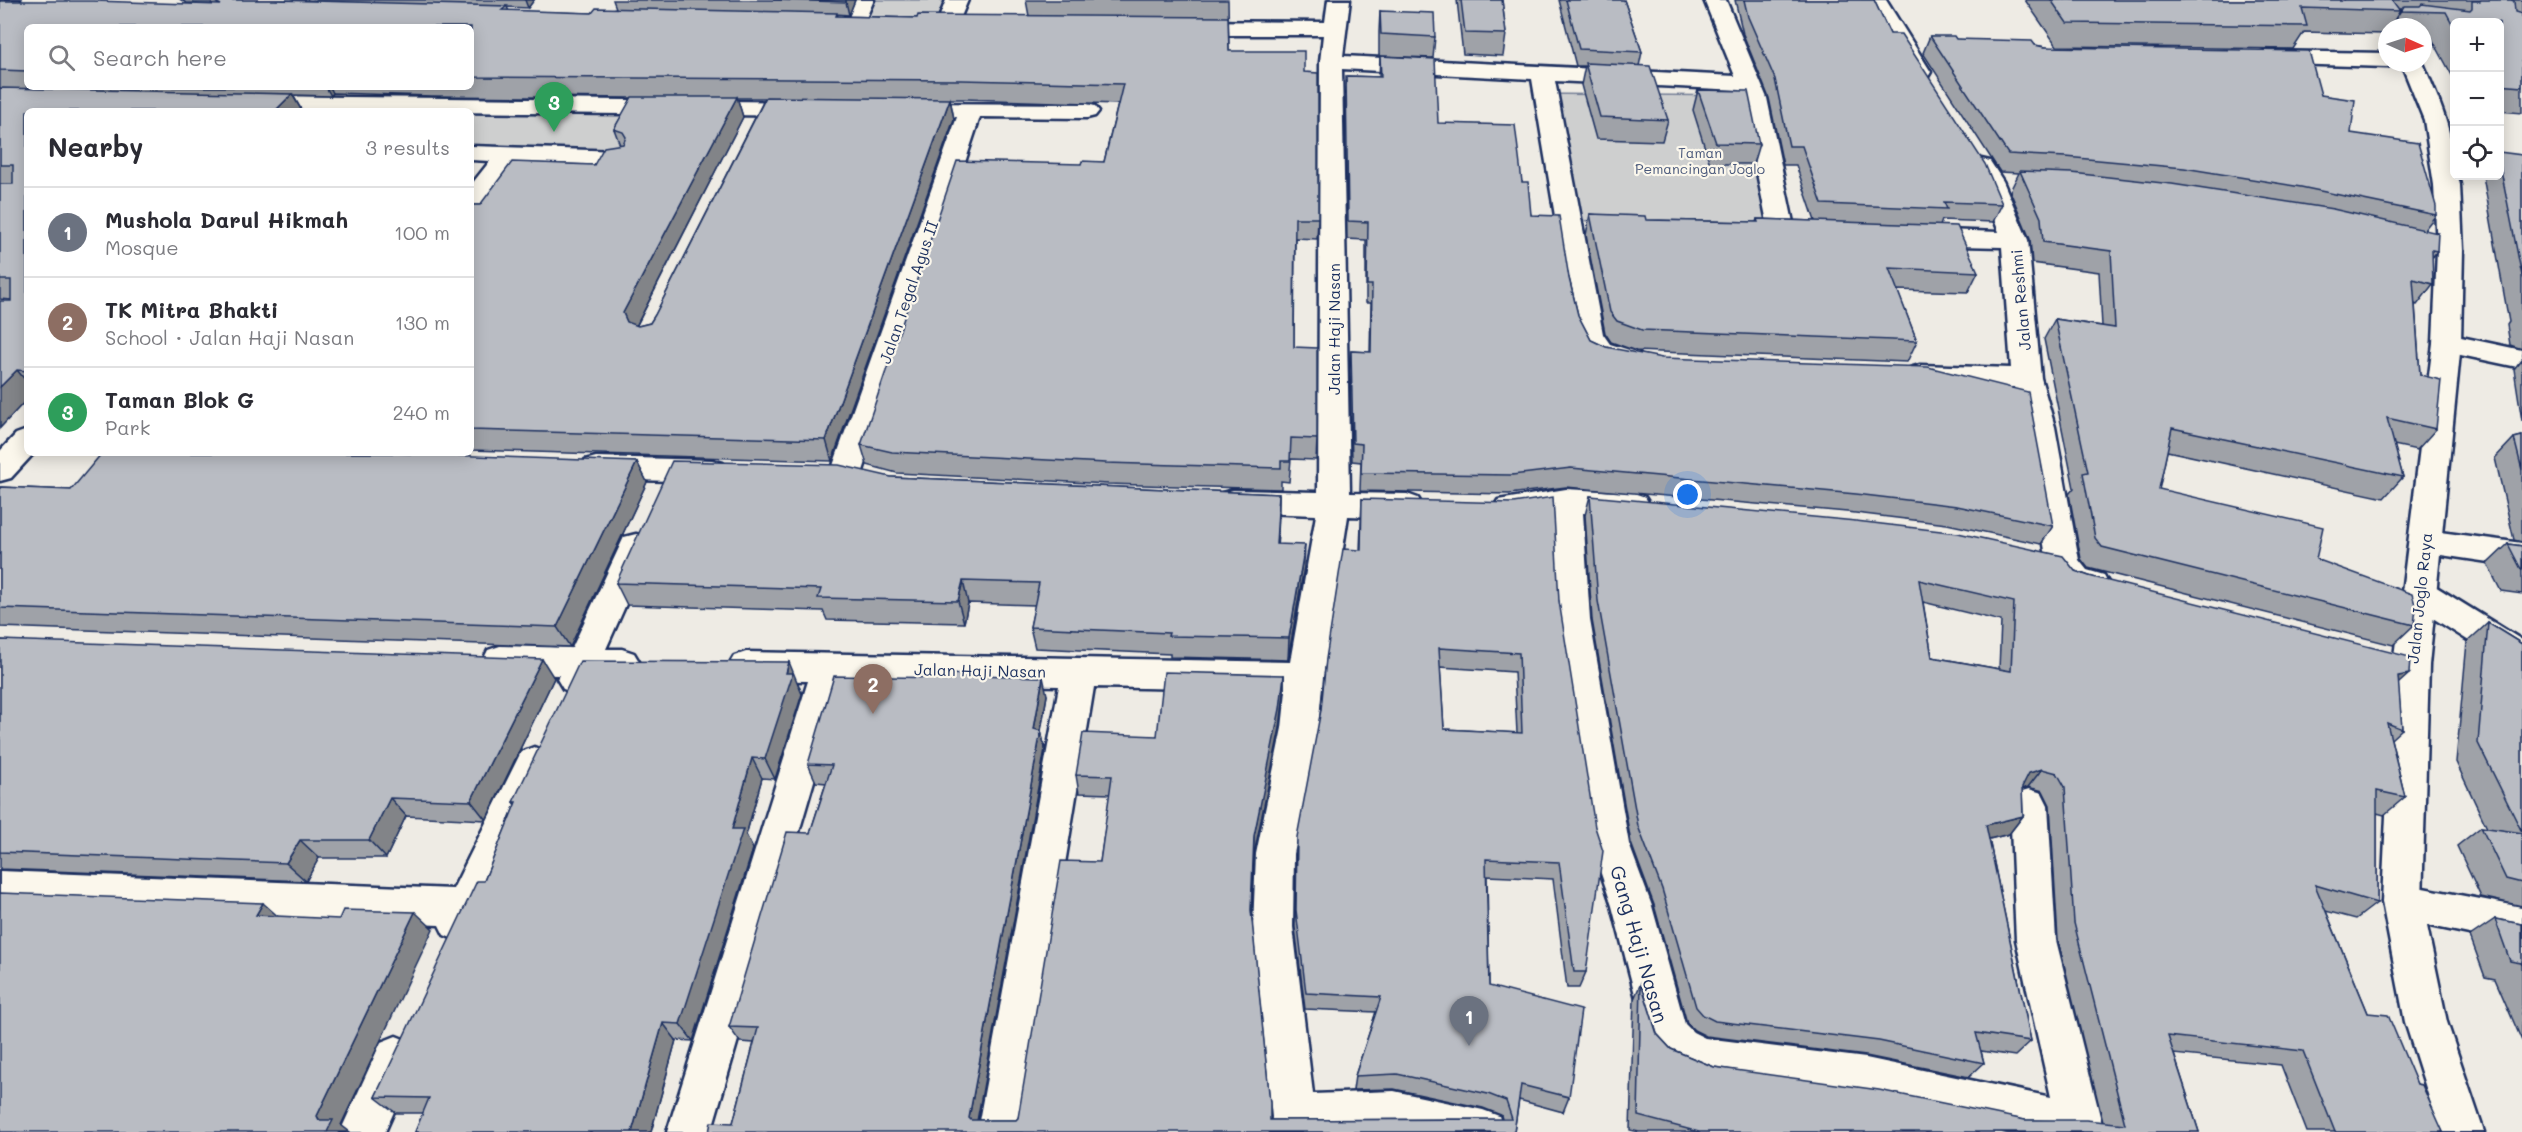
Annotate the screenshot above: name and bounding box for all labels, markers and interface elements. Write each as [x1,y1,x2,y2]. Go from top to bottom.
north arrow [2378,18,2432,72]
map controls [2450,18,2504,180]
button: + [2450,18,2504,72]
search box [24,24,474,90]
icon: search [45,41,78,74]
text: Search here [93,43,227,72]
button: − [2450,72,2504,126]
pin: 3 [534,82,574,132]
button: locate [2450,126,2504,180]
text: Nearby [48,130,143,164]
text: 3 results [365,134,450,160]
park label: Taman Pemancingan Joglo [1635,143,1765,178]
text: Mushola Darul Hikmah [105,205,348,234]
street label: Jalan Tegal Agus II [874,218,942,366]
text: 1 [63,219,72,245]
text: 100 m [394,219,450,245]
text: Mosque [105,234,179,260]
street label: Jalan Reshmi [2005,249,2035,351]
street label: Jalan Haji Nasan [1323,263,1344,395]
text: TK Mitra Bhakti [105,295,278,324]
text: 2 [62,309,73,335]
text: 130 m [395,309,450,335]
text: School · Jalan Haji Nasan [105,324,354,350]
text: Taman Blok G [105,385,254,414]
text: 3 [62,399,74,425]
text: 240 m [392,399,450,425]
text: Park [105,414,150,440]
your location [1673,480,1702,509]
street label: Jalan Joglo Raya [2402,532,2436,664]
street label: Jalan Haji Nasan [914,658,1046,682]
pin: 2 [854,664,892,714]
street label: Gang Haji Nasan [1605,862,1675,1026]
pin: 1 [1450,996,1488,1046]

